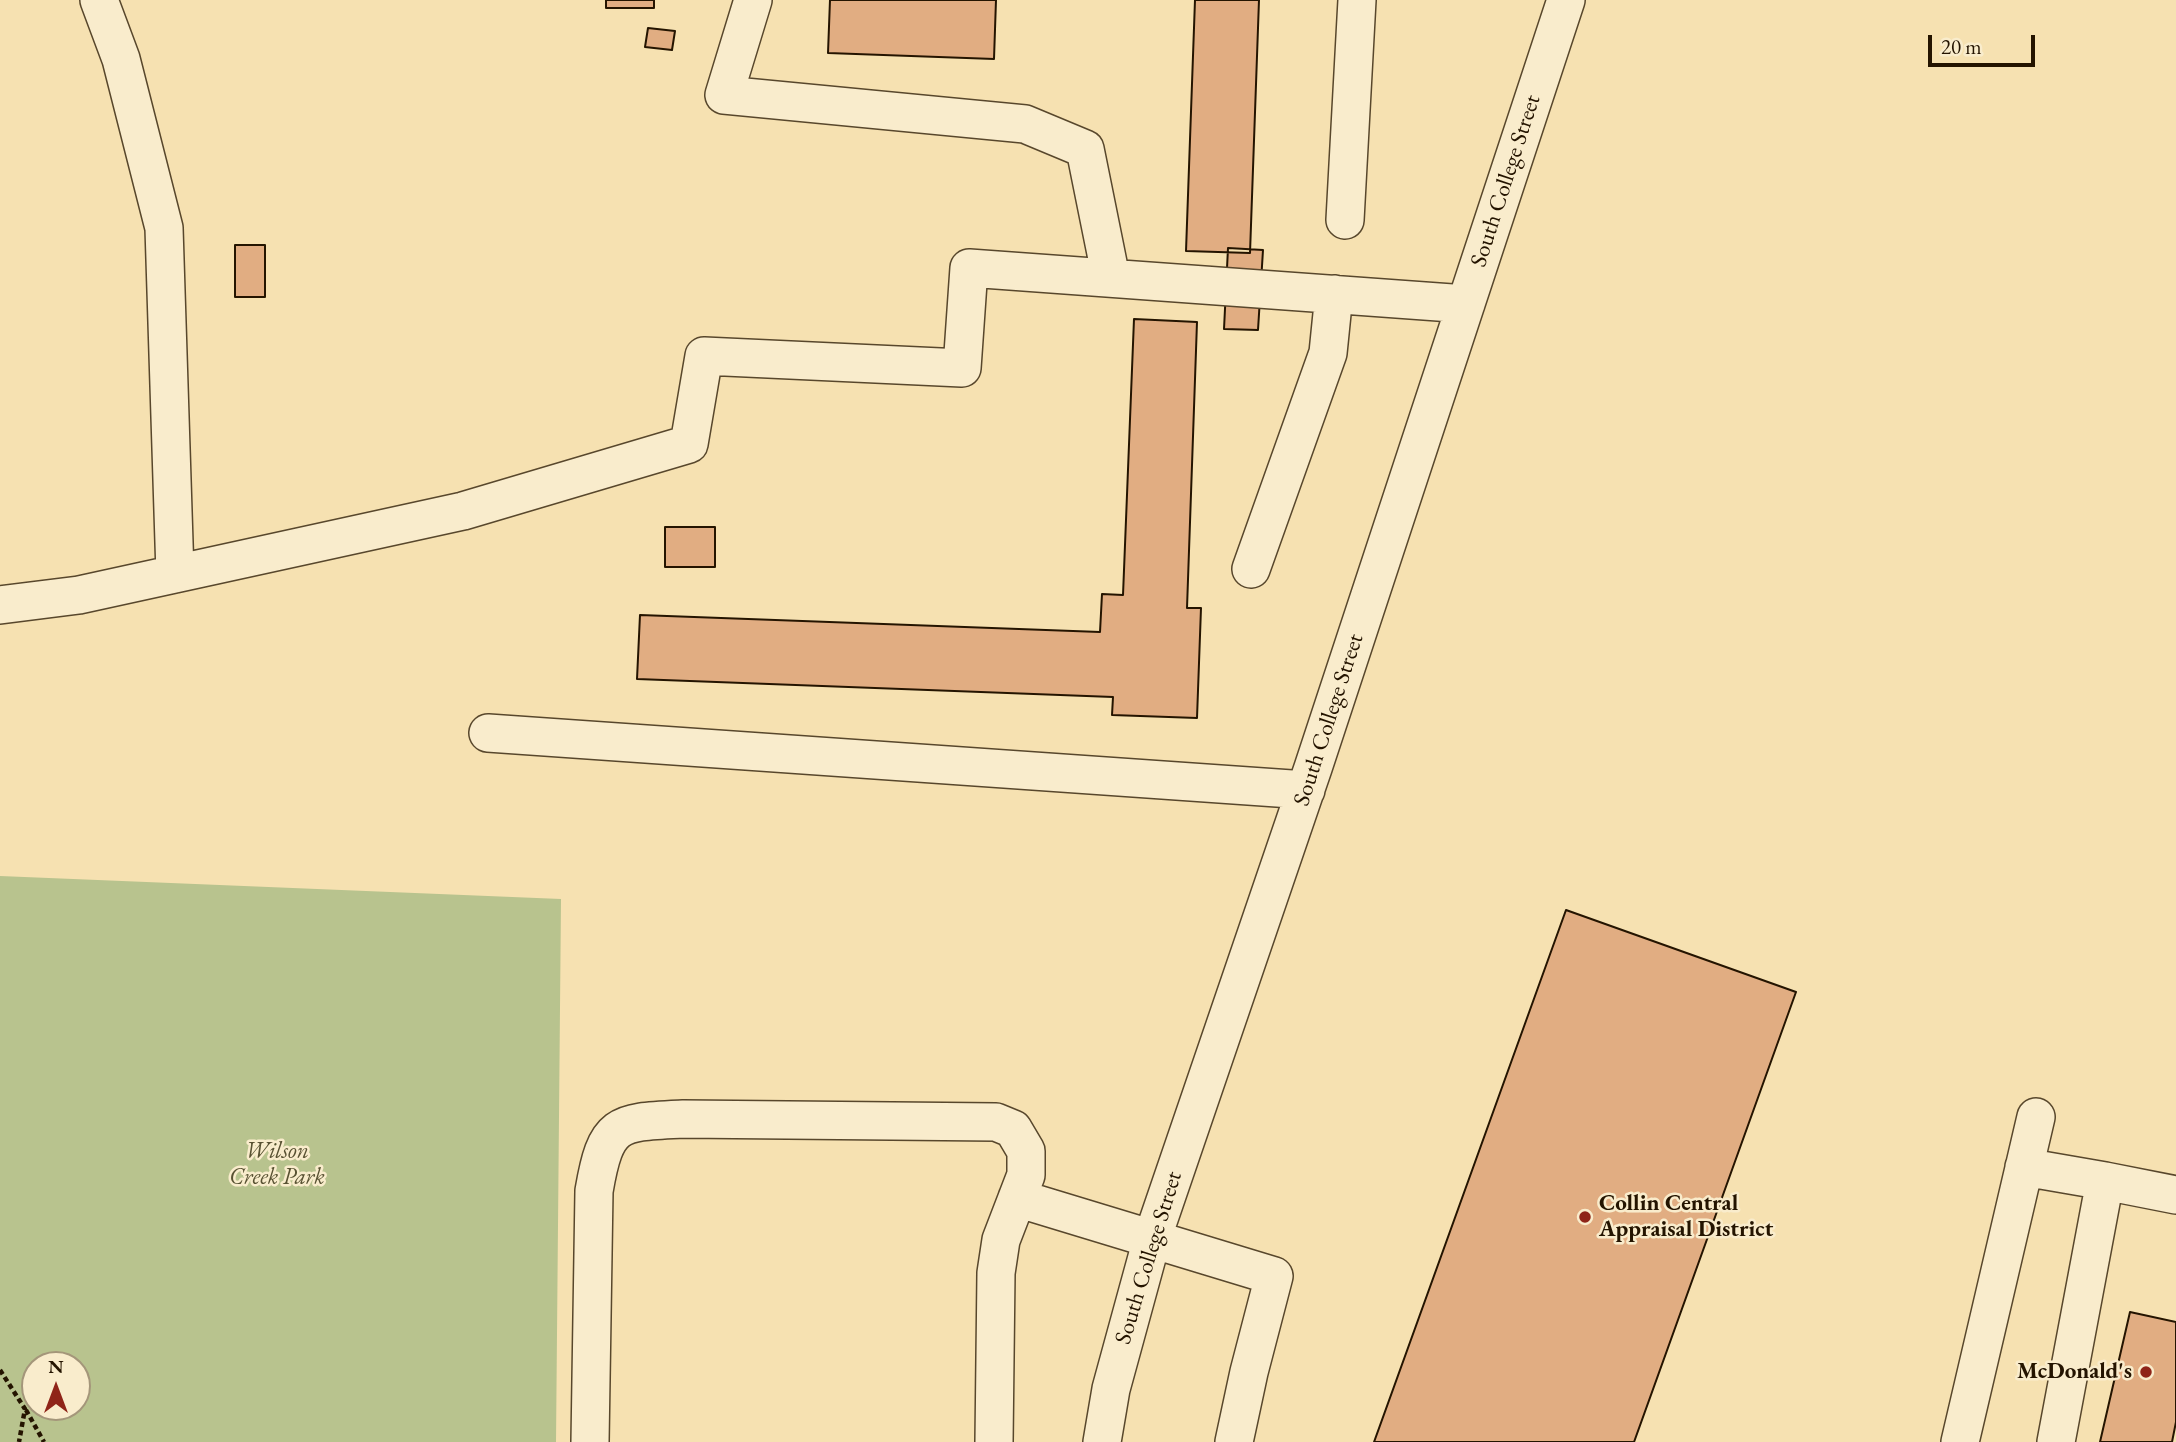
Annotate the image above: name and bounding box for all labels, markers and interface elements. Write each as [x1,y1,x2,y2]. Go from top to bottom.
scale bar [1931,21,2038,65]
text: 20 m [1941,33,1982,60]
street label: South College Street [1465,91,1547,271]
street label: South College Street [1288,630,1370,810]
park label: Wilson Creek Park [229,1138,325,1192]
street label: South College Street [1110,1168,1188,1348]
place label: Collin Central Appraisal District [1599,1190,1773,1244]
marker: Collin Central Appraisal District [1577,1209,1593,1225]
north arrow [21,1351,91,1421]
text: N [48,1354,64,1379]
place label: McDonald's [2017,1358,2132,1386]
marker: McDonald's [2138,1364,2154,1380]

